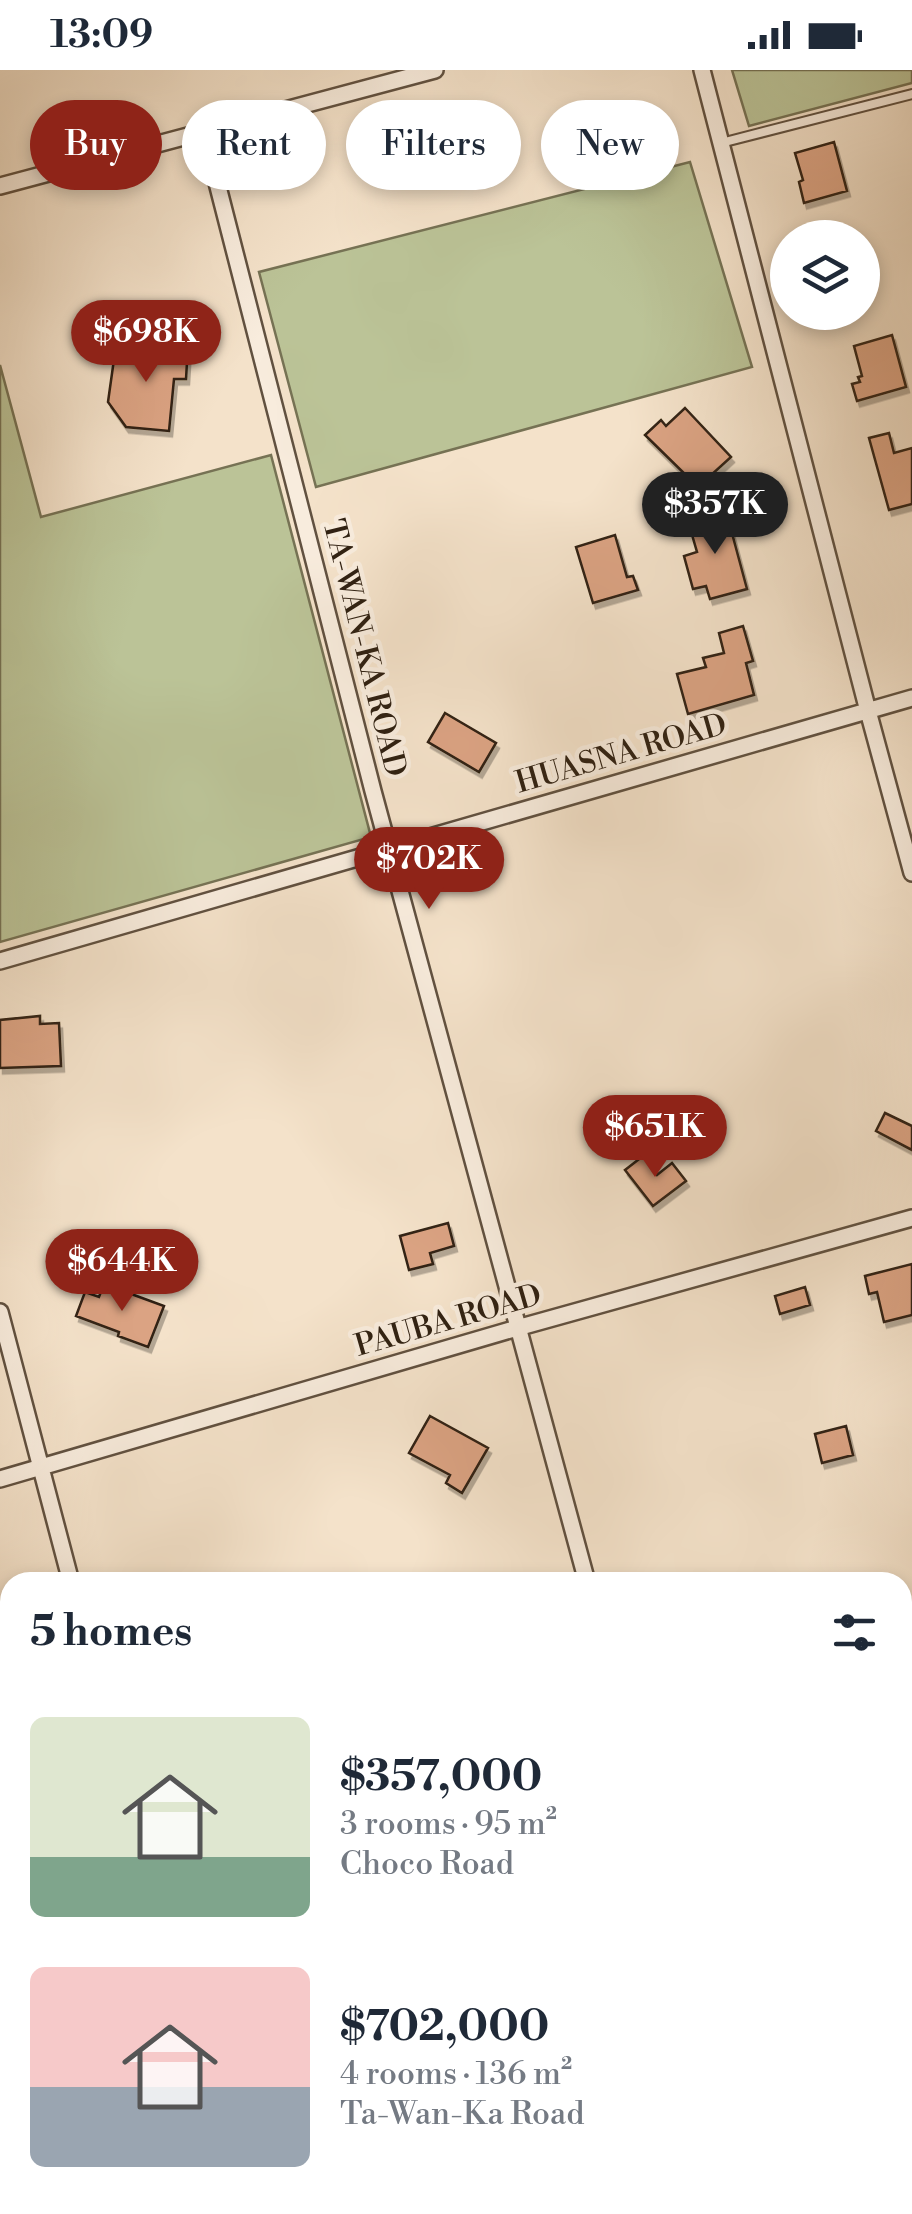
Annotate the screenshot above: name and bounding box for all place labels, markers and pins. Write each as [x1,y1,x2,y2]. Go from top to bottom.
pin: $698K [76,300,216,385]
pin: $357K [645,472,785,557]
pin: $702K [359,827,499,912]
pin: $651K [585,1095,725,1180]
pin: $644K [52,1229,192,1314]

